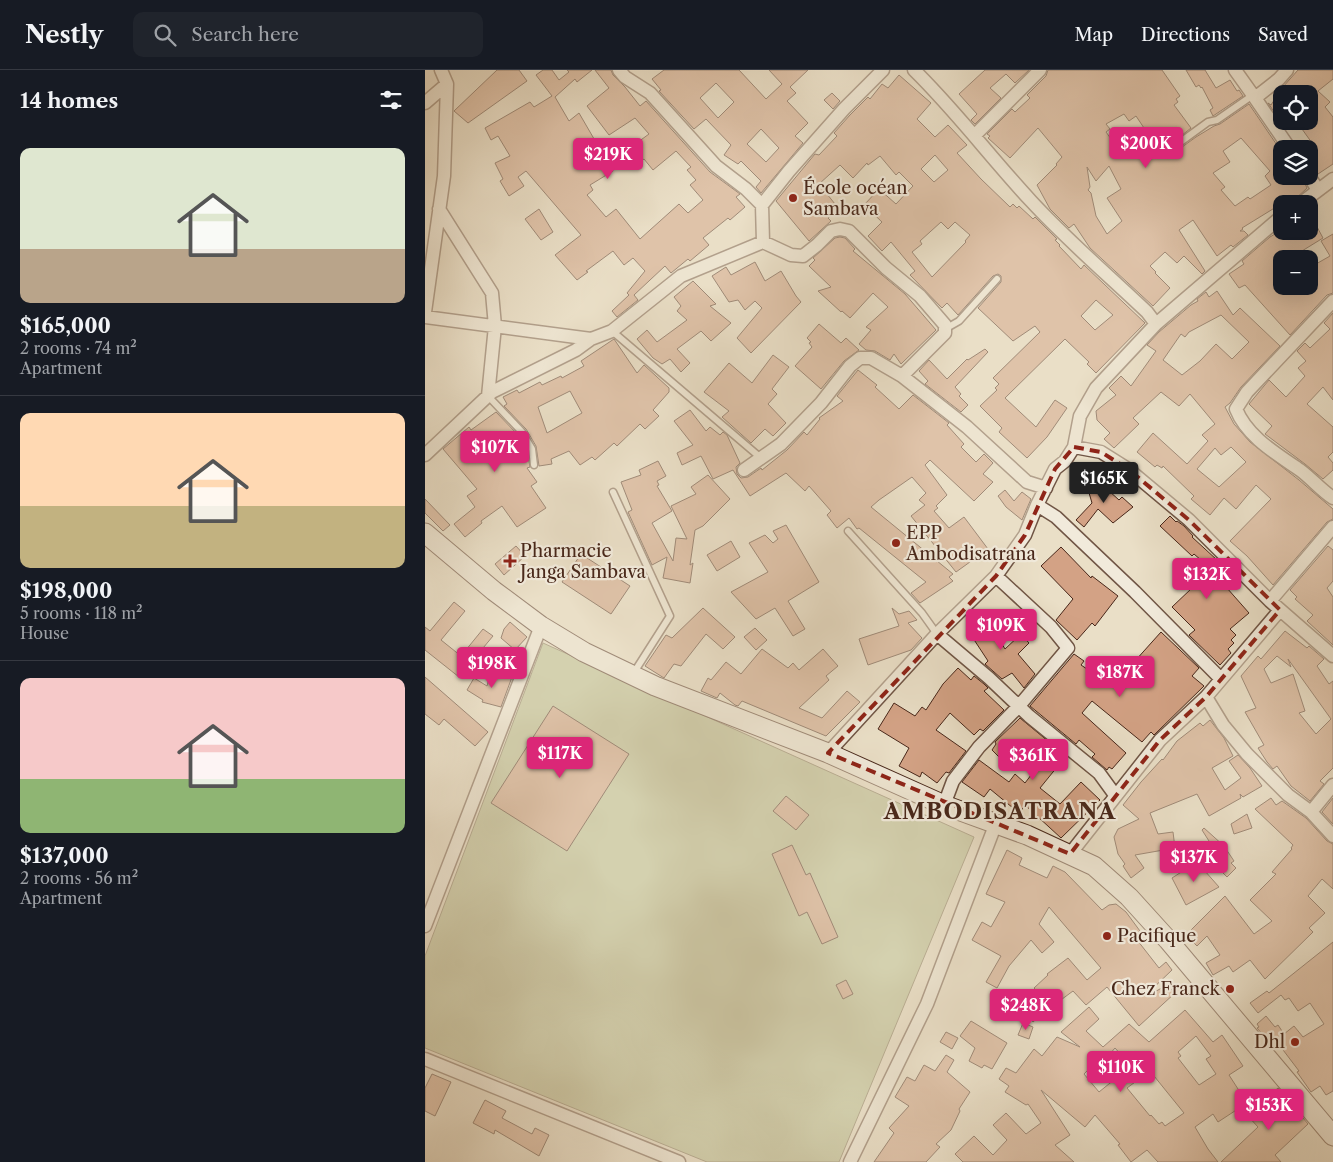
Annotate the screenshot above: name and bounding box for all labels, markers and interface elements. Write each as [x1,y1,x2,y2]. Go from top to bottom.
search box [133,12,483,57]
text: Nestly [25,20,103,49]
icon: search [151,21,179,49]
text: Search here [191,23,299,46]
text: Map [1074,24,1113,46]
text: Directions [1141,24,1230,46]
text: Saved [1258,24,1308,46]
map controls [1273,85,1318,295]
button: locate [1273,85,1318,130]
icon: filters [377,86,405,114]
text: 14 homes [20,88,118,113]
pin: $200K [1111,126,1181,169]
text: $200K [1120,133,1172,153]
pin: $219K [573,138,643,180]
button: layers [1273,140,1318,185]
text: $219K [584,144,632,164]
place label: École océan Sambava [803,176,907,220]
icon: home [168,180,258,270]
marker: École océan Sambava [787,192,799,204]
button: + [1273,195,1318,240]
button: − [1273,250,1318,295]
text: $165,000 [20,313,111,338]
text: 2 rooms · 74 m² [20,338,137,358]
text: Apartment [20,358,102,378]
pin: $107K [460,430,530,473]
text: $107K [471,437,519,457]
icon: home [168,446,258,536]
pin: $165K [1069,462,1139,504]
text: $165K [1080,468,1128,488]
place label: EPP Ambodisatrana [905,522,1036,565]
marker: EPP Ambodisatrana [890,537,902,549]
place label: Pharmacie Janga Sambava [517,540,646,583]
marker: Pharmacie Janga Sambava [504,555,516,567]
pin: $132K [1172,558,1242,600]
text: $132K [1183,564,1231,584]
text: $198,000 [20,578,112,603]
text: 5 rooms · 118 m² [20,603,143,623]
pin: $109K [966,608,1036,651]
text: $109K [977,615,1025,635]
text: House [20,623,69,643]
pin: $198K [457,646,527,689]
text: $198K [468,653,516,673]
pin: $187K [1085,656,1155,698]
text: $187K [1096,662,1144,682]
icon: home [168,711,258,801]
pin: $117K [525,736,595,779]
pin: $361K [998,738,1068,781]
text: $117K [538,743,582,763]
text: $361K [1009,745,1057,765]
district label: AMBODISATRANA [883,798,1116,825]
pin: $137K [1159,840,1229,883]
text: $137,000 [20,843,109,868]
text: $137K [1171,847,1217,867]
text: 2 rooms · 56 m² [20,868,138,888]
text: Apartment [20,888,102,908]
place label: Pacifique [1117,925,1196,947]
marker: Pacifique [1101,930,1113,942]
place label: Chez Franck [1111,978,1222,1000]
marker: Chez Franck [1224,983,1236,995]
pin: $248K [991,988,1061,1031]
text: $248K [1001,995,1051,1015]
place label: Dhl [1254,1031,1285,1053]
marker: Dhl [1289,1036,1301,1048]
pin: $110K [1086,1050,1156,1093]
text: $110K [1098,1057,1144,1077]
pin: $153K [1234,1088,1304,1131]
text: $153K [1246,1095,1292,1115]

